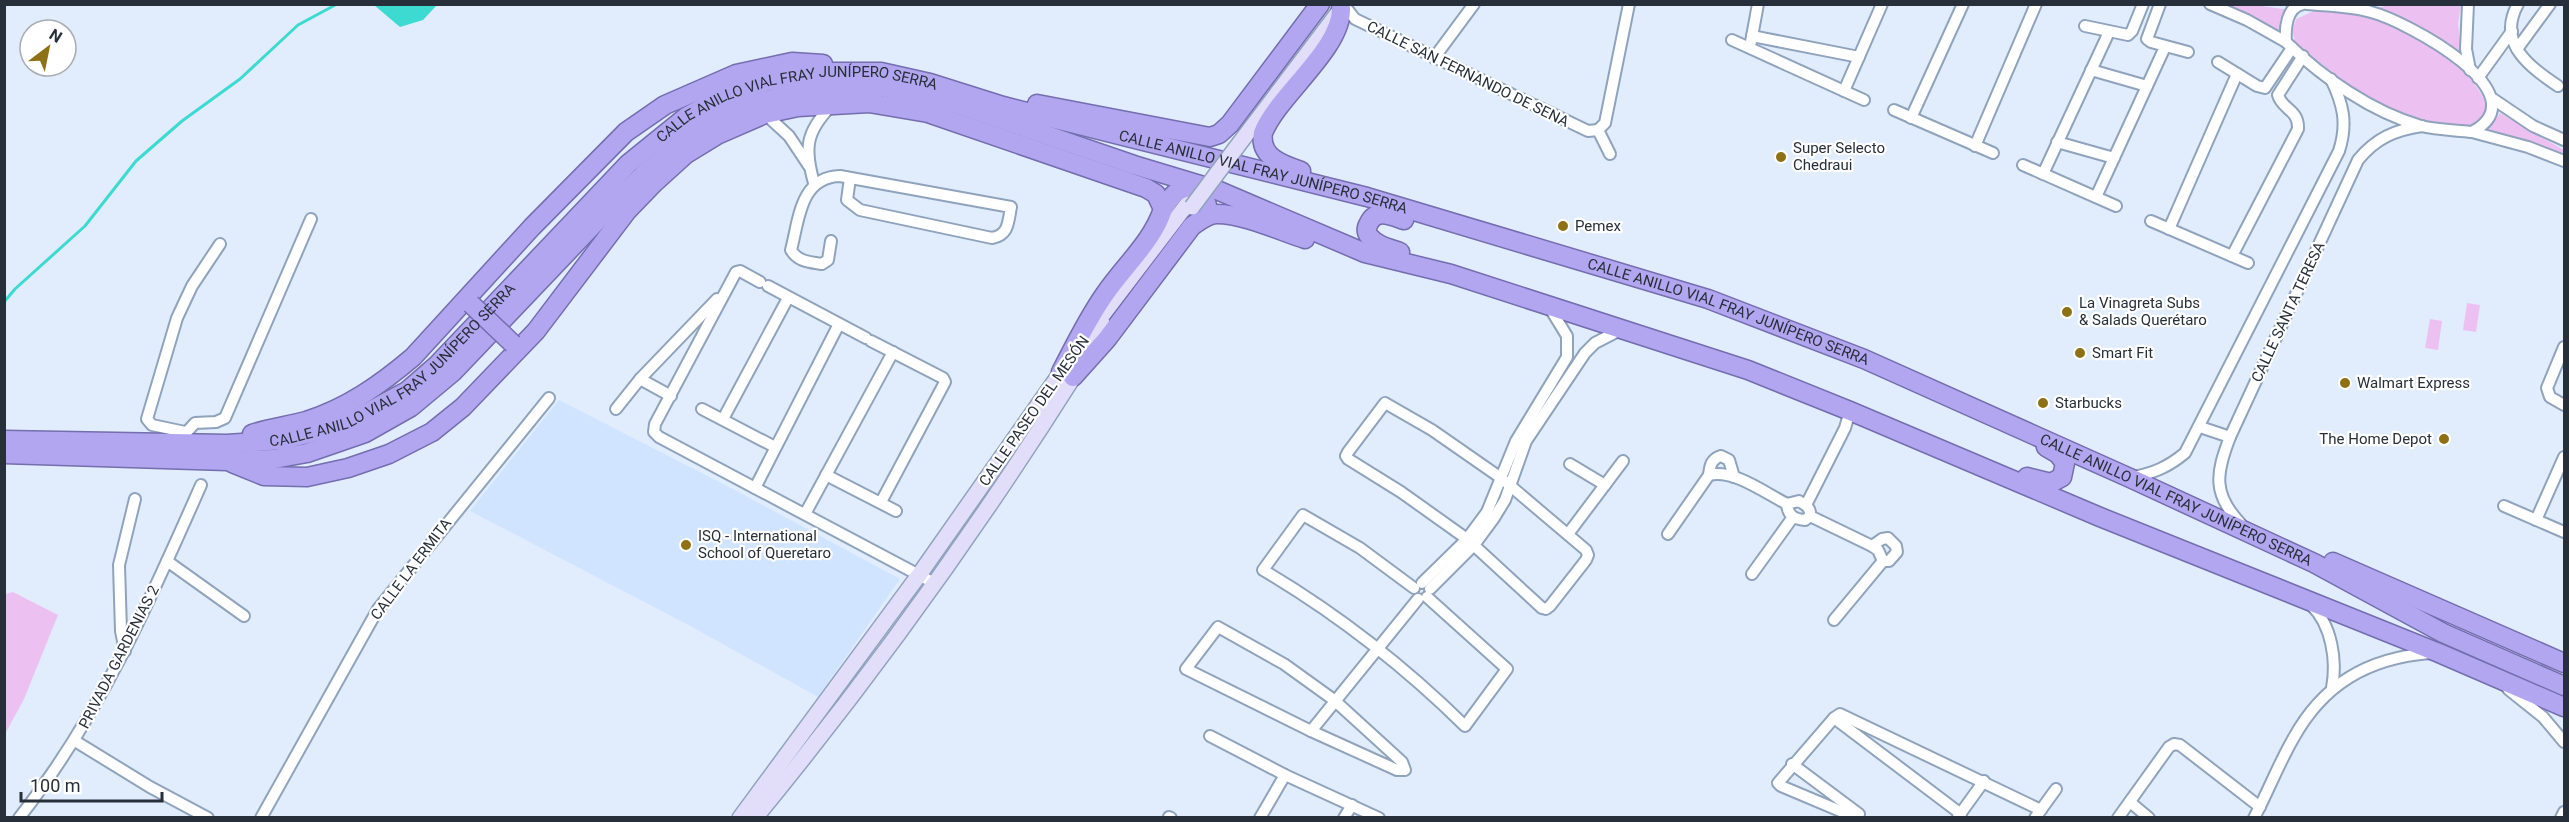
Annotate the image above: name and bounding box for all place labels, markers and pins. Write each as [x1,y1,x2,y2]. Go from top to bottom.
place label: Super Selecto Chedraui [1793,139,1885,174]
marker: Super Selecto Chedraui [1774,150,1788,164]
place label: Pemex [1575,217,1621,235]
marker: Pemex [1556,219,1570,233]
place label: La Vinagreta Subs & Salads Querétaro [2079,294,2207,329]
marker: La Vinagreta Subs & Salads Querétaro [2060,305,2074,319]
place label: Smart Fit [2092,344,2153,362]
marker: Smart Fit [2073,346,2087,360]
place label: Walmart Express [2357,374,2470,392]
marker: Walmart Express [2338,376,2352,390]
place label: Starbucks [2055,394,2122,412]
marker: Starbucks [2036,396,2050,410]
place label: The Home Depot [2319,430,2432,448]
marker: The Home Depot [2437,432,2451,446]
place label: ISQ - International School of Queretaro [698,527,831,562]
marker: ISQ - International School of Queretaro [679,538,693,552]

